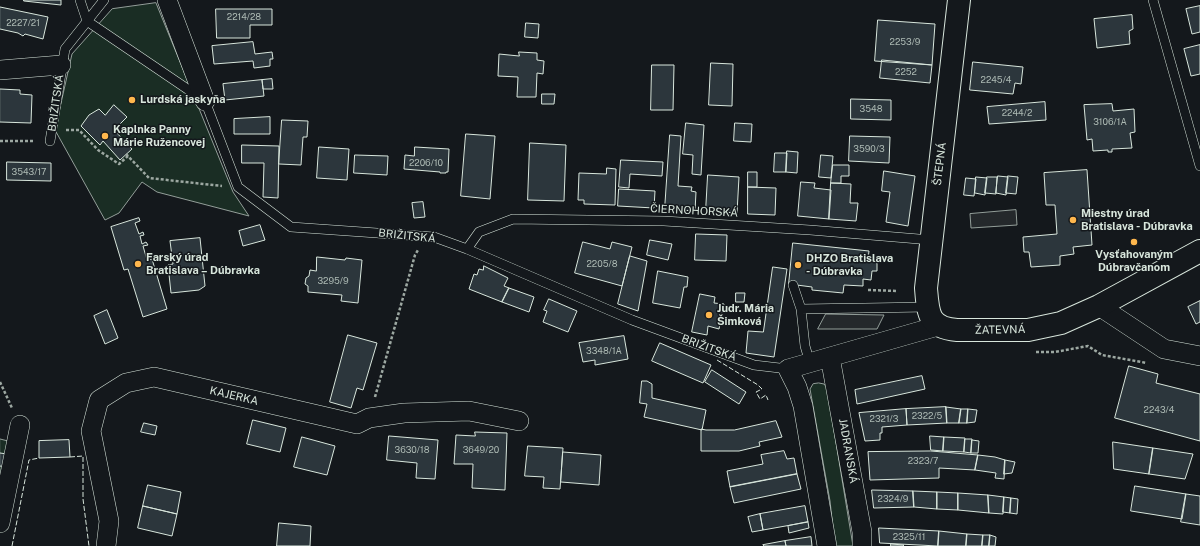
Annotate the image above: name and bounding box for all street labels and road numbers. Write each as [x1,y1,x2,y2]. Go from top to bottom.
street label: BRIŽITSKÁ [45,74,67,132]
street label: ŠTEPNÁ [931,141,949,187]
street label: ČIERNOHORSKÁ [650,202,738,220]
street label: BRIŽITSKÁ [378,226,436,246]
street label: ŽATEVNÁ [975,323,1025,337]
street label: BRIŽITSKÁ [680,332,738,364]
street label: KAJERKA [208,384,260,408]
street label: JADRANSKÁ [836,418,860,484]

